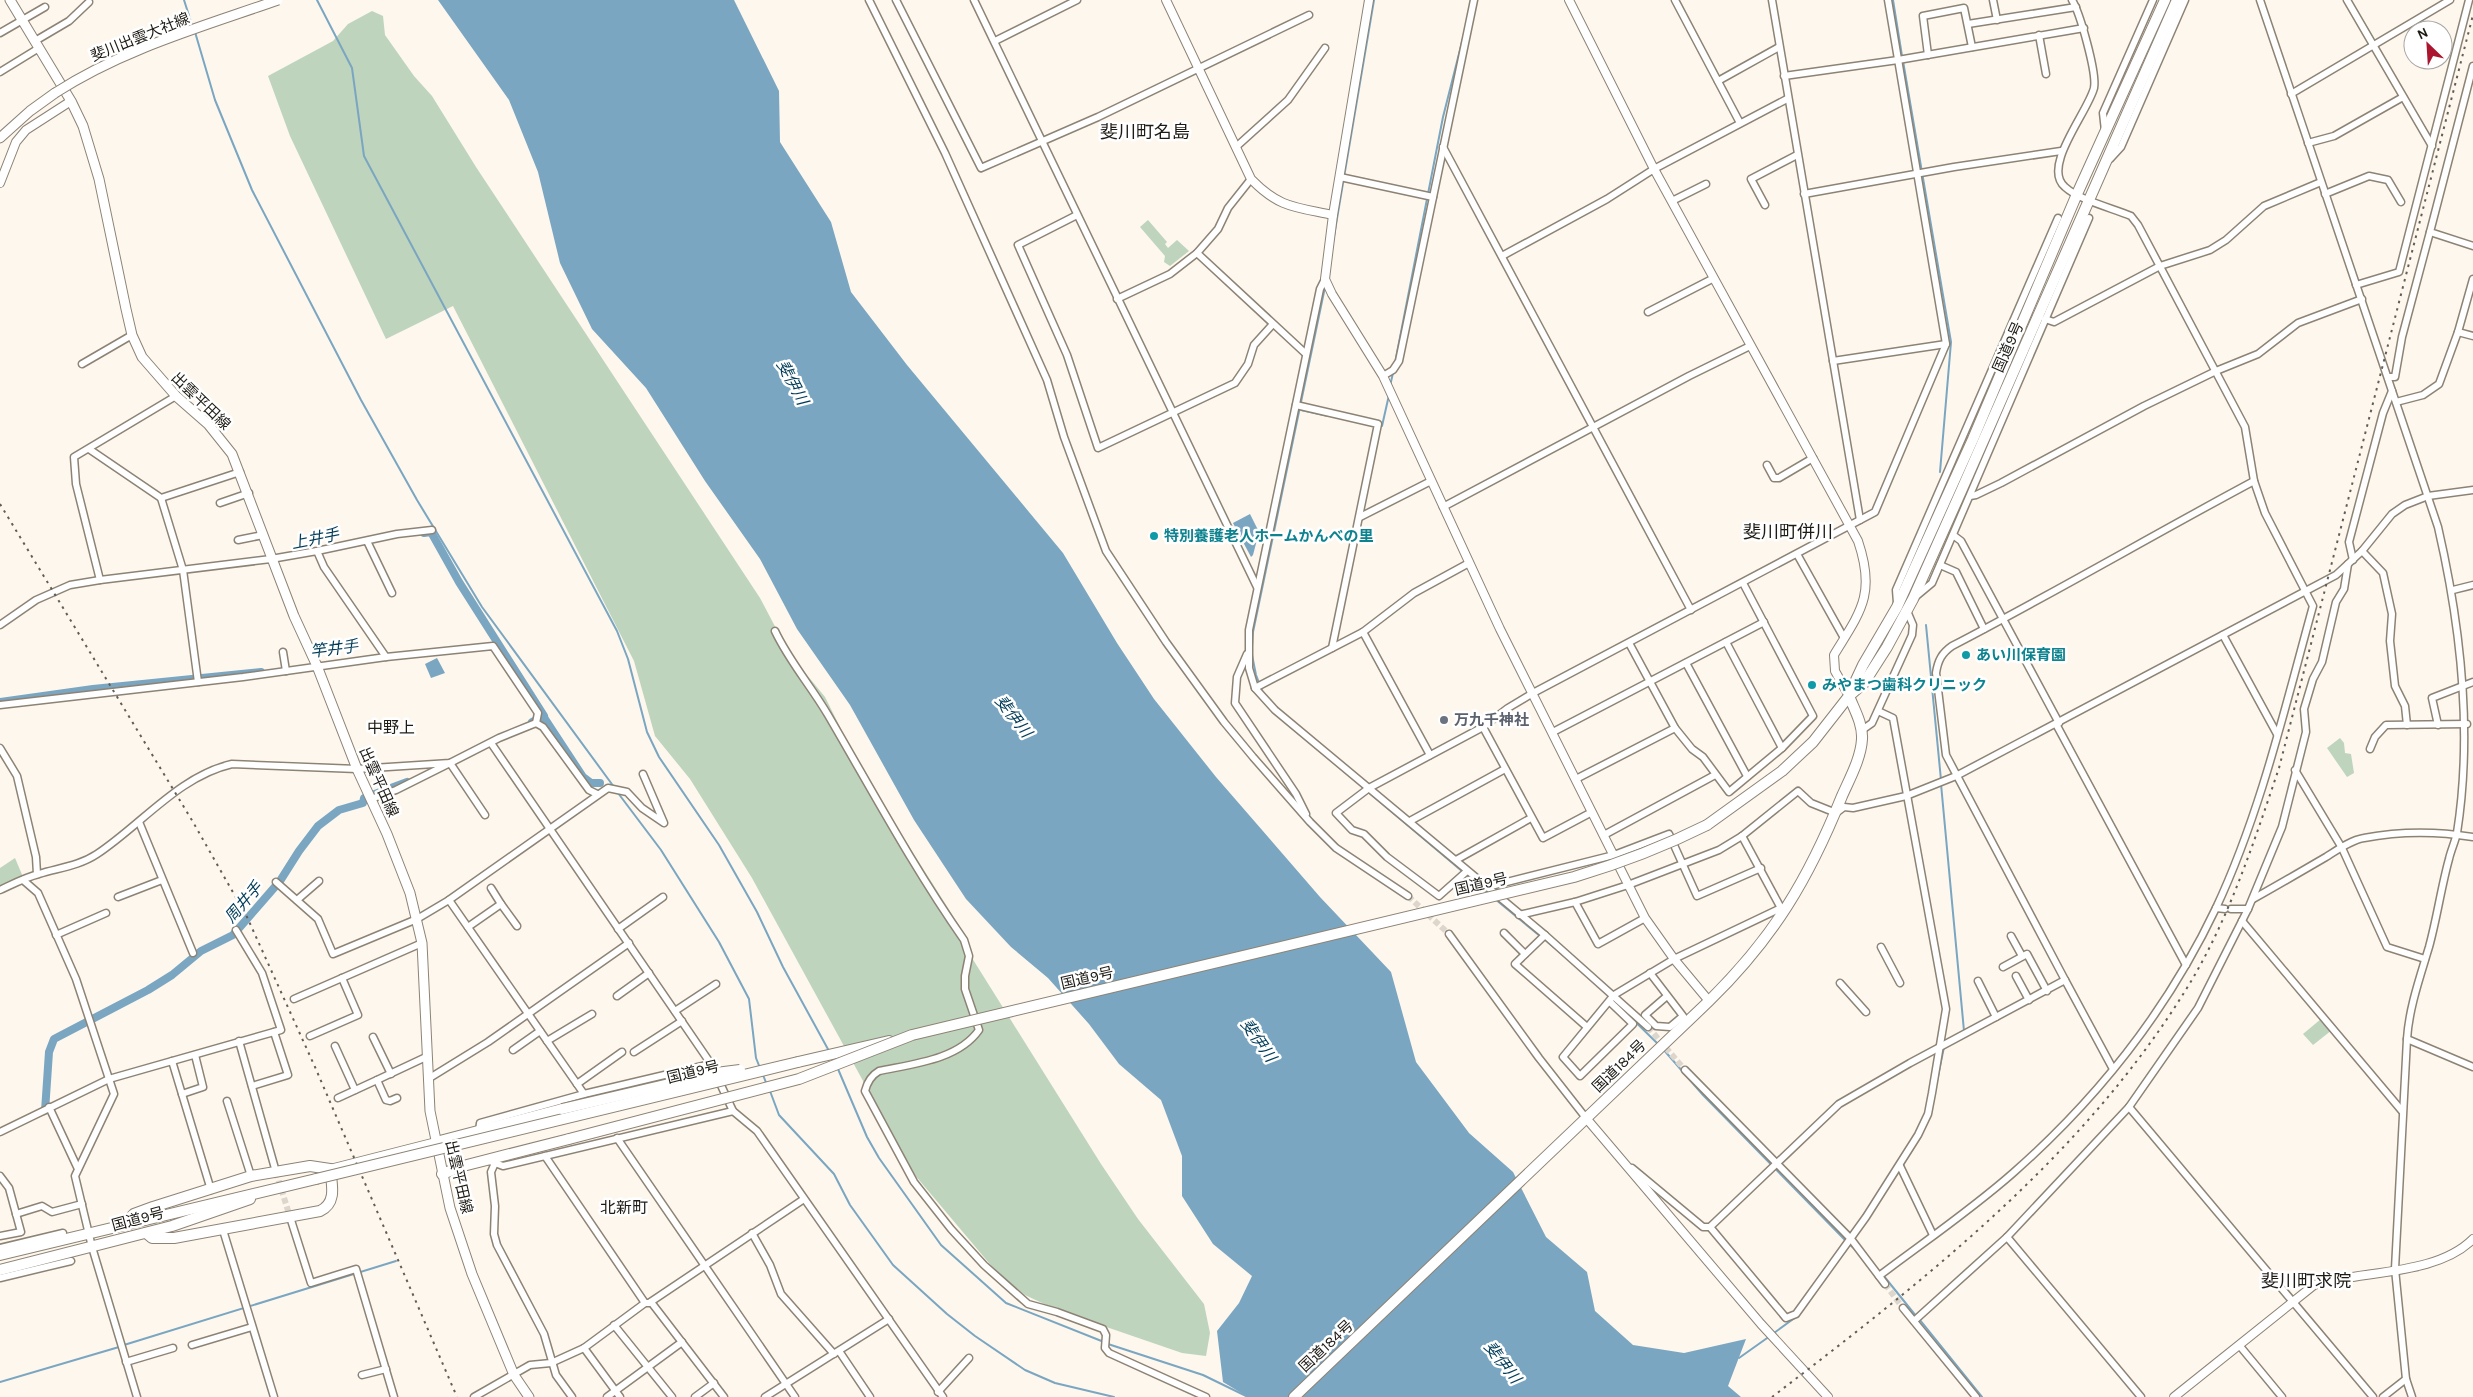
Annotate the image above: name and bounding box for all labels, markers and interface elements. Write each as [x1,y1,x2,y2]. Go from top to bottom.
street label: 斐川出雲大社線 [88,9,192,65]
north arrow [2403,20,2453,70]
text: N [2415,24,2431,43]
district label: 斐川町名島 [1100,121,1190,143]
street label: 国道9号 [1989,319,2027,375]
water label: 斐伊川 [773,357,813,410]
street label: 出雲平田線 [168,368,234,434]
district label: 斐川町併川 [1743,521,1833,543]
water label: 上井手 [290,524,341,552]
place label: 特別養護老人ホームかんべの里 [1164,527,1374,545]
marker: 特別養護老人ホームかんべの里 [1148,530,1160,542]
water label: 竿井手 [309,636,360,661]
place label: あい川保育園 [1976,646,2066,664]
marker: あい川保育園 [1960,649,1972,661]
place label: みやまつ歯科クリニック [1822,676,1987,694]
marker: みやまつ歯科クリニック [1806,679,1818,691]
water label: 斐伊川 [991,692,1037,743]
place label: 万九千神社 [1454,711,1529,729]
marker: 万九千神社 [1438,714,1450,726]
district label: 中野上 [367,718,415,737]
street label: 出雲平田線 [356,744,402,820]
street label: 国道9号 [1453,869,1509,899]
water label: 周井手 [220,877,267,927]
street label: 国道9号 [1059,963,1115,993]
water label: 斐伊川 [1237,1015,1281,1067]
street label: 国道184号 [1588,1036,1650,1096]
street label: 国道9号 [665,1057,721,1087]
street label: 出雲平田線 [442,1138,476,1216]
district label: 北新町 [600,1198,648,1217]
street label: 国道9号 [110,1203,166,1235]
district label: 斐川町求院 [2261,1270,2351,1292]
street label: 国道184号 [1295,1316,1357,1376]
water label: 斐伊川 [1480,1338,1526,1389]

